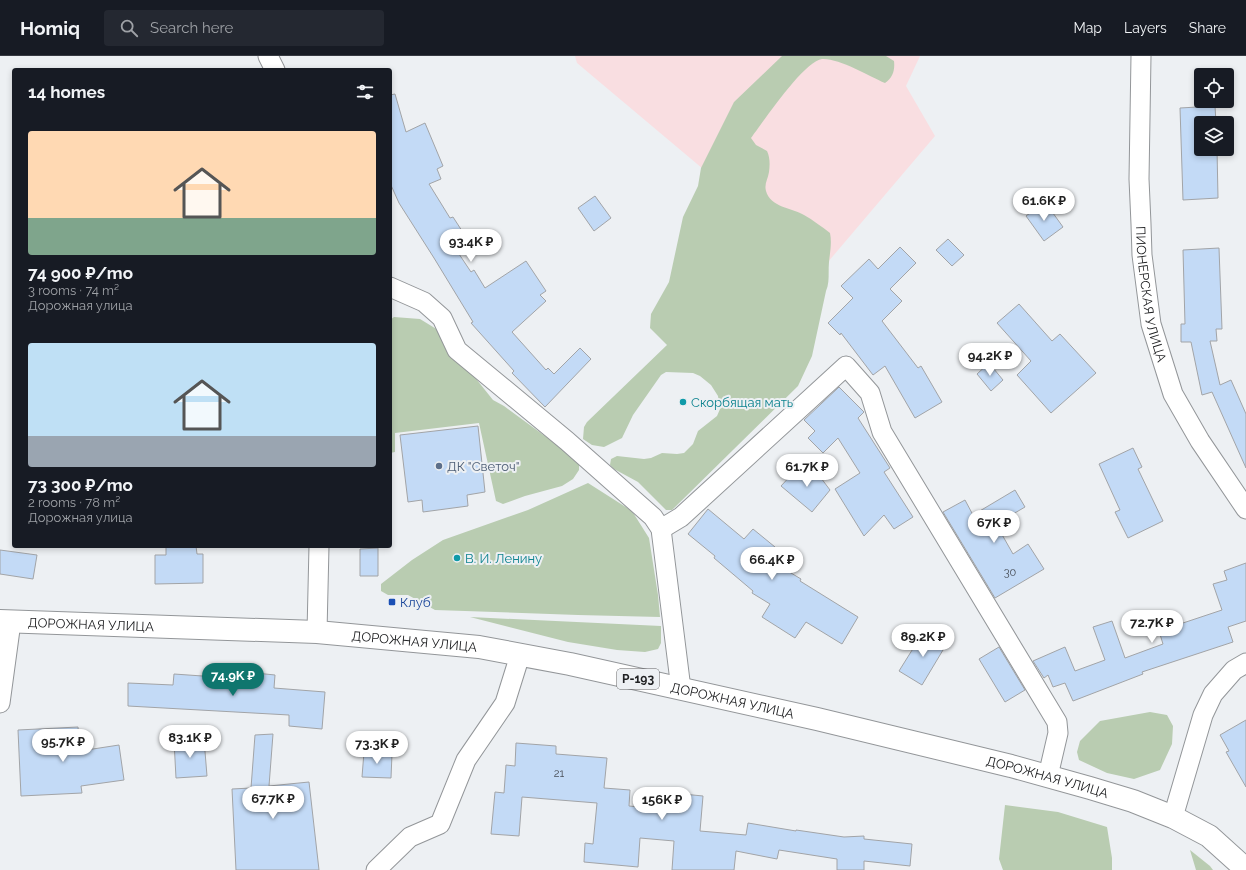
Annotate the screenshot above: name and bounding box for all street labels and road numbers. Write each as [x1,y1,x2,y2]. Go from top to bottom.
street label: ПИОНЕРСКАЯ УЛИЦА [1134,226,1170,364]
street label: ДОРОЖНАЯ УЛИЦА [28,614,154,634]
street label: ДОРОЖНАЯ УЛИЦА [351,628,478,654]
road number: Р-193 [617,669,659,689]
street label: ДОРОЖНАЯ УЛИЦА [669,679,796,721]
street label: ДОРОЖНАЯ УЛИЦА [985,753,1110,801]

